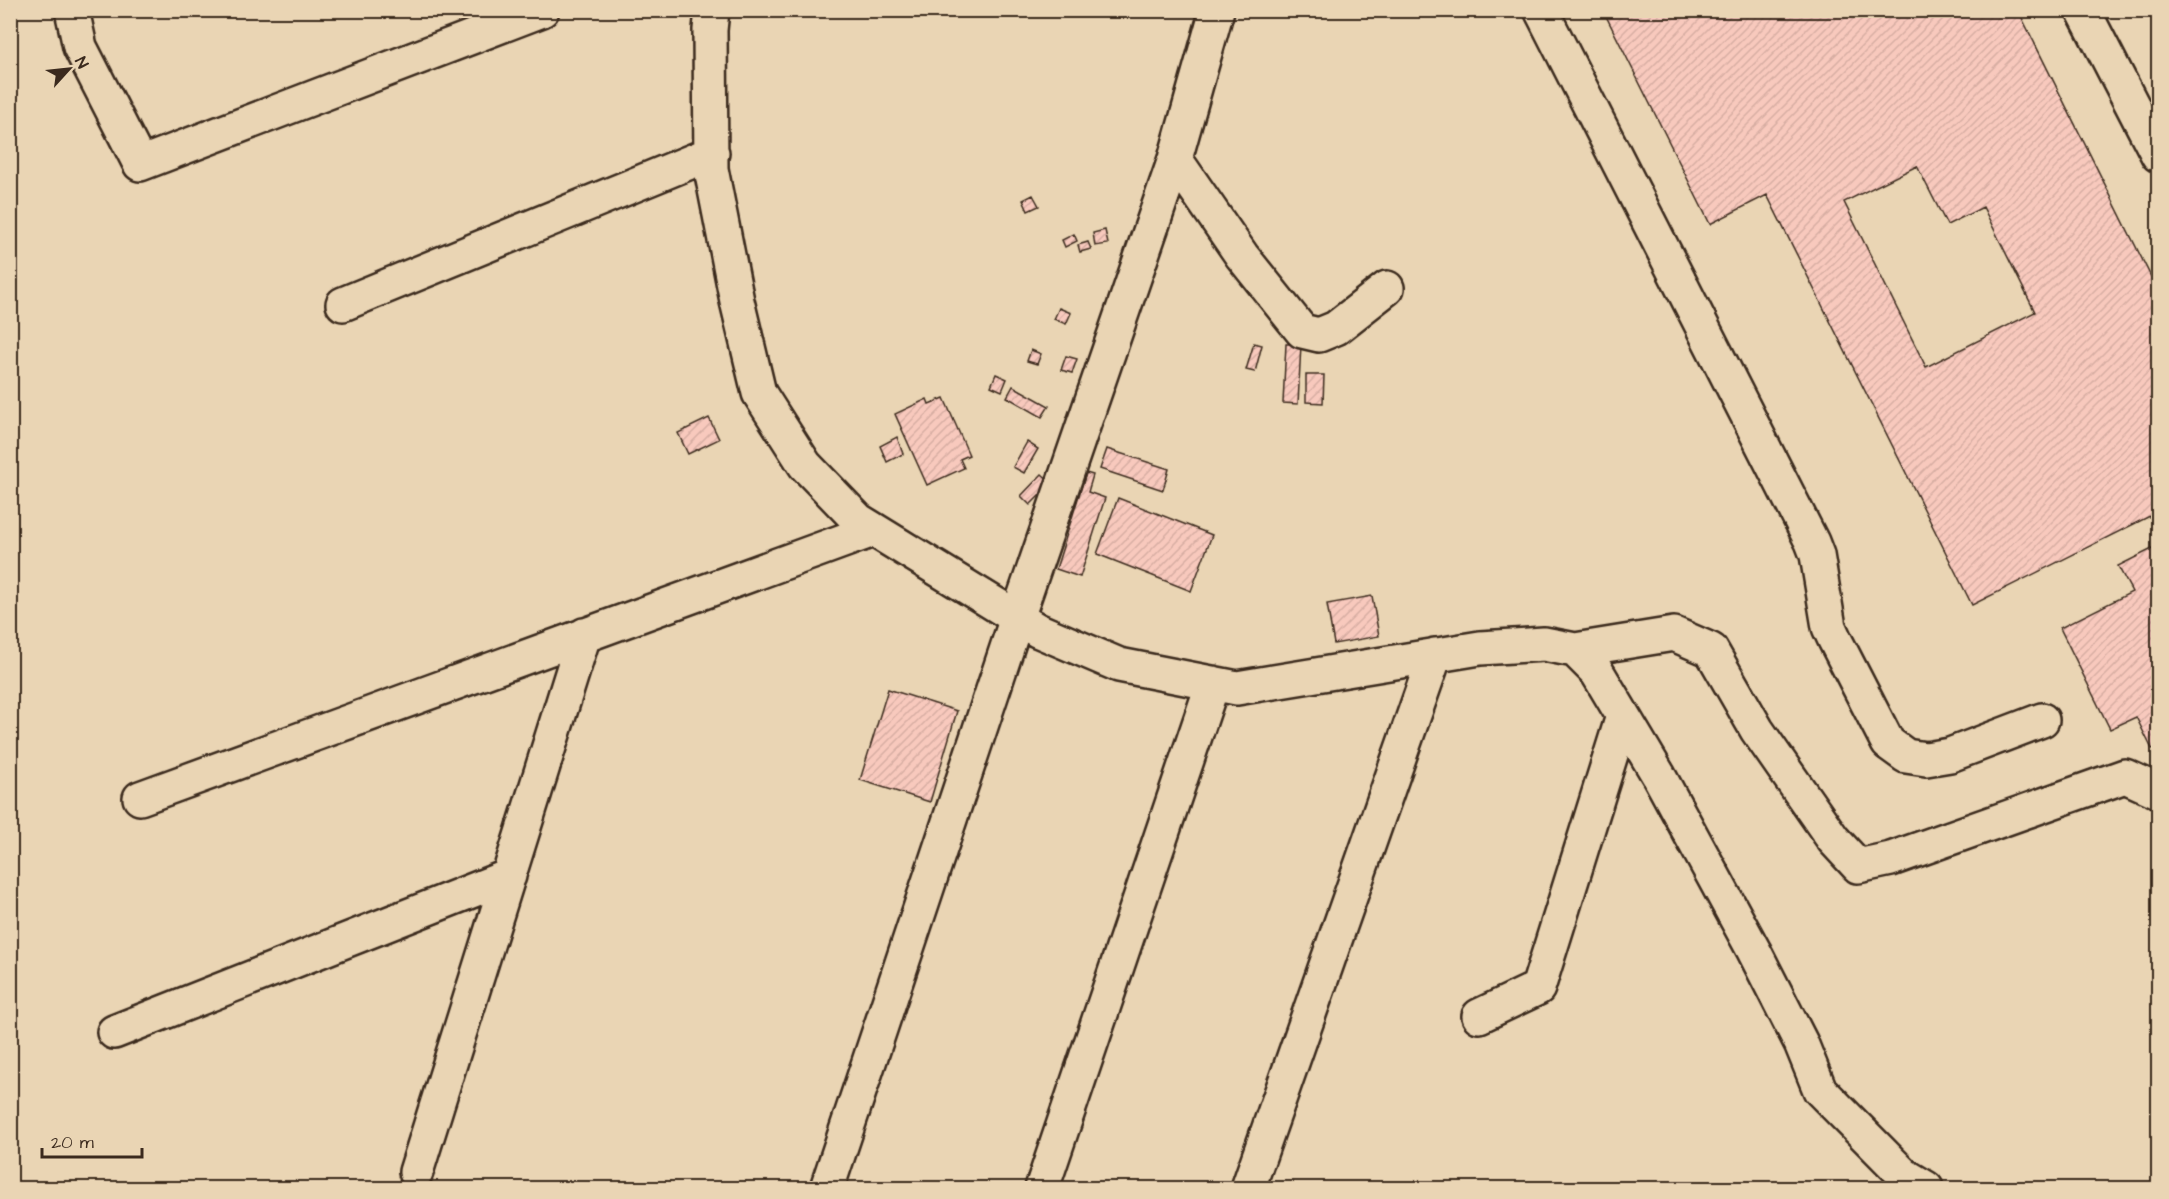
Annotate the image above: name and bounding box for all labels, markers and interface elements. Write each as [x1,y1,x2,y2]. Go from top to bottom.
north arrow [39,39,99,99]
text: N [69,53,94,72]
scale bar [42,1121,142,1159]
text: 20 m [51,1130,94,1155]

